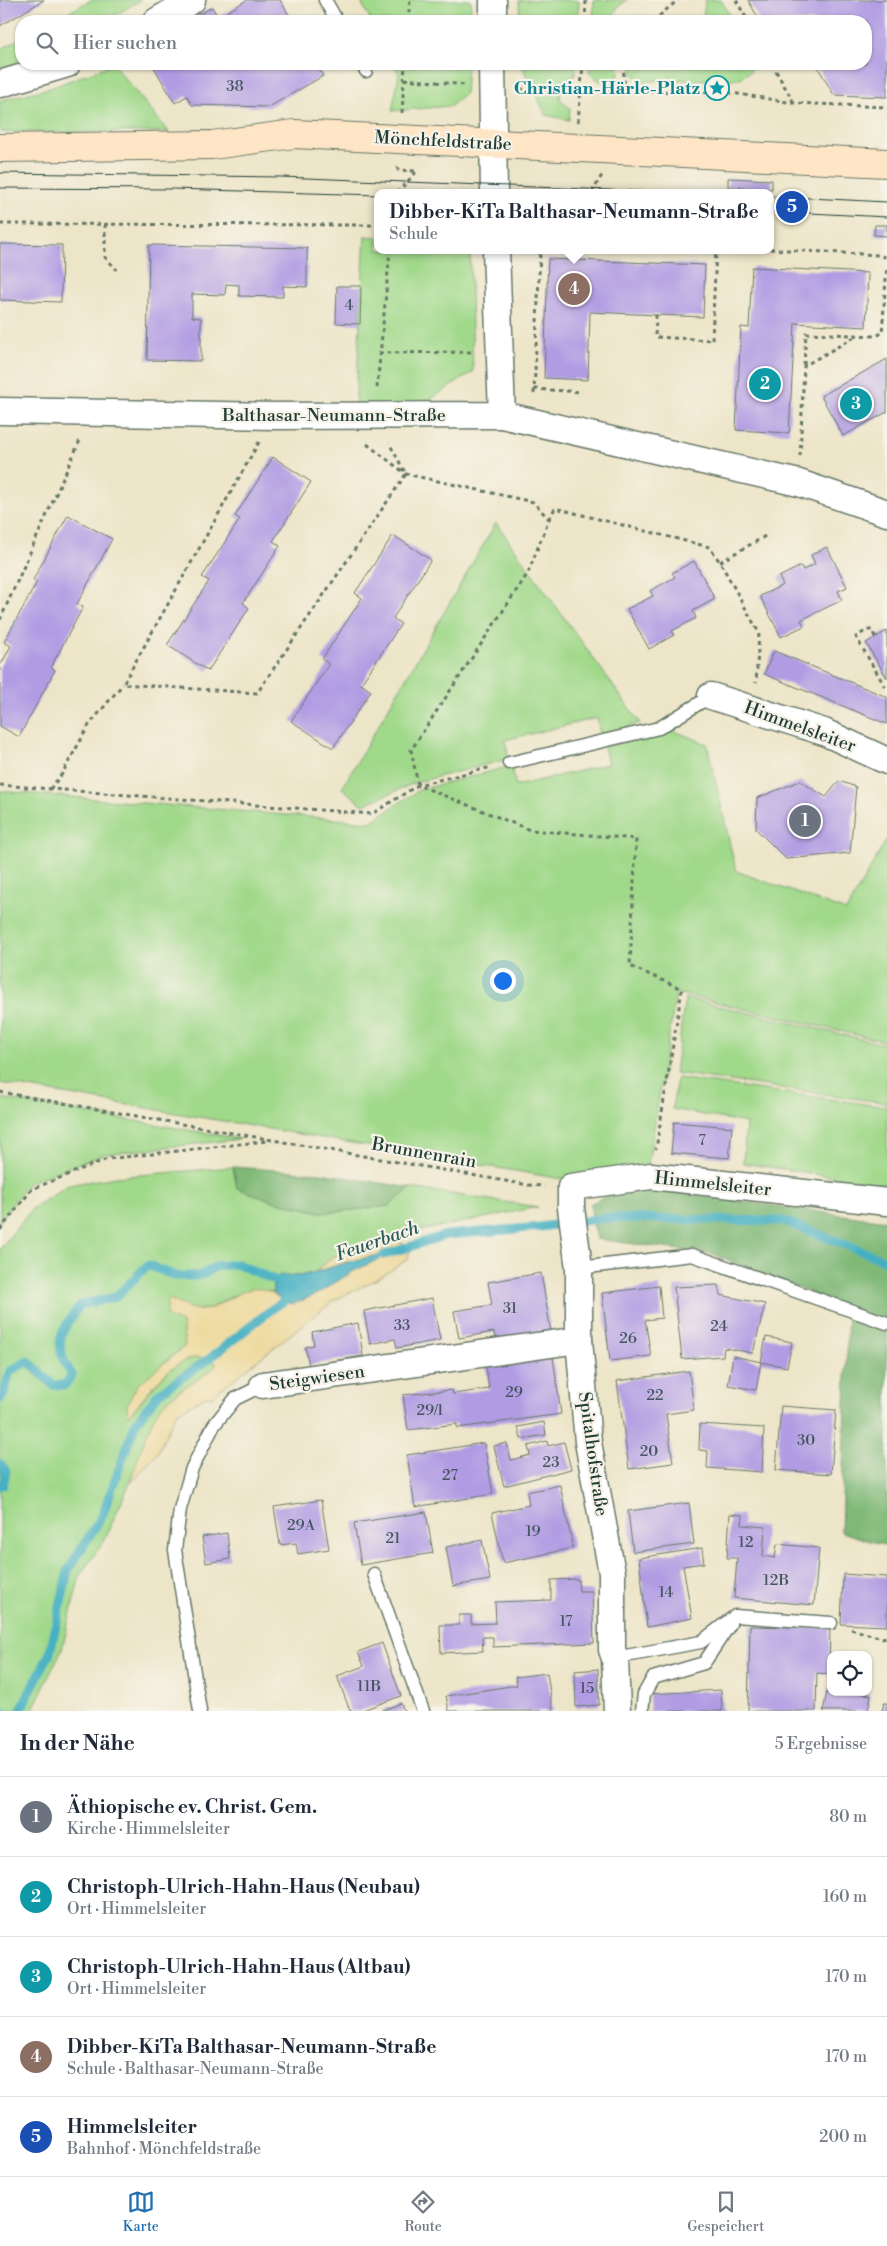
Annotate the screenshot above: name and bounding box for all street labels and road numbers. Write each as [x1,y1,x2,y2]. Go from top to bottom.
street label: Mönchfeldstraße [374,126,512,156]
street label: Balthasar-Neumann-Straße [221,404,446,427]
street label: Himmelsleiter [741,696,859,758]
street label: Brunnenrain [369,1132,478,1174]
street label: Himmelsleiter [653,1166,773,1202]
street label: Steigwiesen [268,1360,366,1396]
street label: Spitalhofstraße [573,1390,613,1518]

